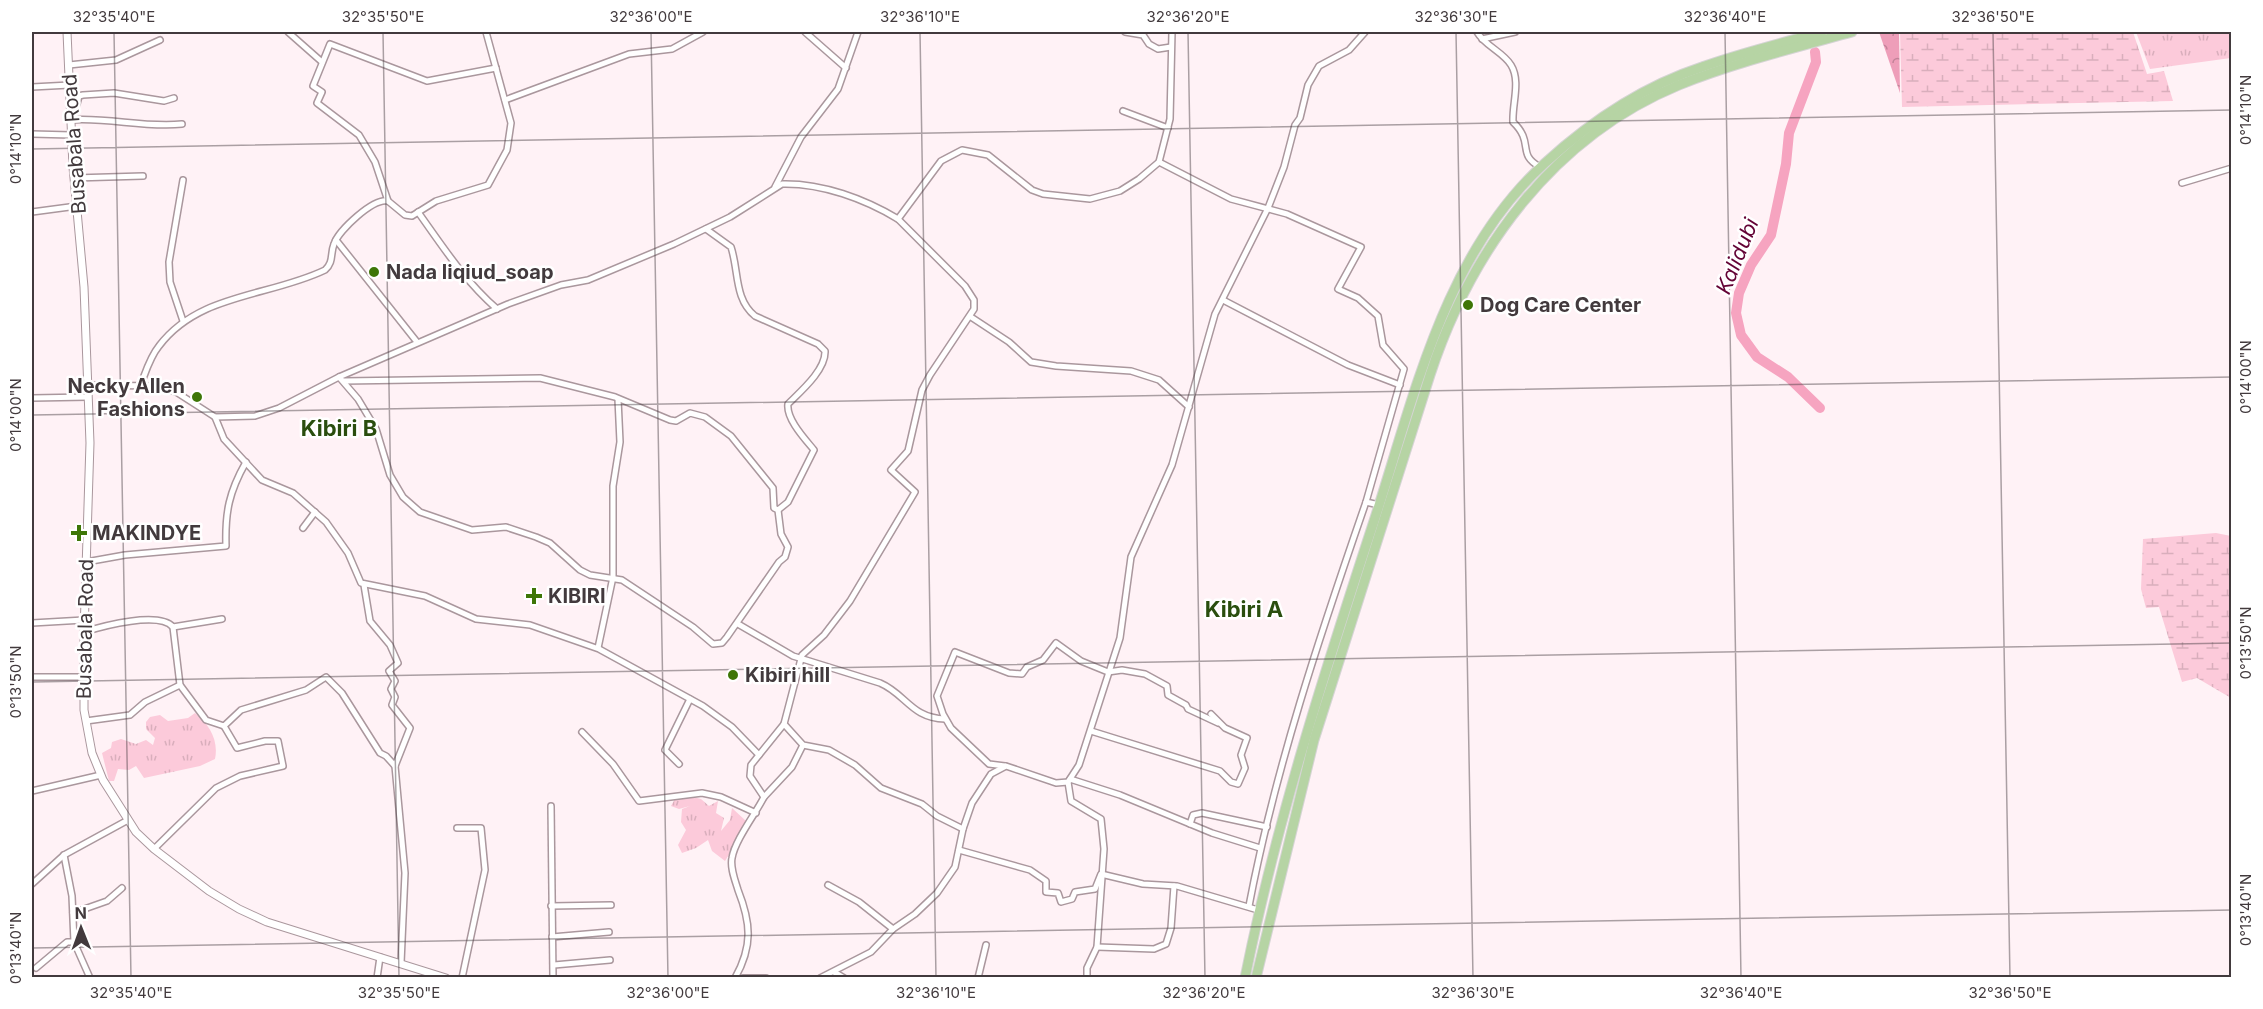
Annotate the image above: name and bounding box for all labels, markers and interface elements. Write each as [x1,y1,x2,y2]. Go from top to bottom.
text: 32°35'40"E [73,7,155,26]
text: 32°35'50"E [342,7,424,26]
text: 32°36'00"E [609,7,693,26]
text: 32°36'10"E [880,7,960,26]
text: 32°36'20"E [1147,7,1229,26]
text: 32°36'30"E [1414,7,1498,26]
text: 32°36'40"E [1684,7,1766,26]
text: 32°36'50"E [1952,7,2034,26]
street label: Busabala Road [57,73,91,215]
text: 0°14'10"N [2236,75,2255,145]
text: 0°14'10"N [6,114,25,184]
water label: Kalidubi [1710,214,1764,298]
place label: Nada liqiud_soap [386,260,554,284]
marker: Nada liqiud_soap [367,265,381,279]
place label: Dog Care Center [1480,293,1641,317]
marker: Dog Care Center [1461,298,1475,312]
text: 0°14'00"N [2236,340,2255,414]
place label: Necky Allen Fashions [67,374,185,421]
text: 0°14'00"N [6,378,25,452]
marker: Necky Allen Fashions [190,390,204,404]
district label: Kibiri B [301,415,377,441]
place label: MAKINDYE [92,521,201,545]
marker: MAKINDYE [70,524,88,542]
street label: Busabala Road [72,559,98,699]
place label: KIBIRI [548,584,606,608]
marker: KIBIRI [525,587,543,605]
district label: Kibiri A [1205,596,1283,622]
text: 0°13'50"N [2236,606,2255,680]
text: 0°13'50"N [6,645,25,719]
place label: Kibiri hill [745,663,830,687]
marker: Kibiri hill [726,668,740,682]
text: 0°13'40"N [2236,874,2255,946]
north arrow [51,898,111,958]
text: N [74,903,87,923]
text: 0°13'40"N [6,912,25,984]
text: 32°35'40"E [90,983,172,1002]
text: 32°35'50"E [358,983,440,1002]
text: 32°36'00"E [626,983,710,1002]
text: 32°36'10"E [896,983,976,1002]
text: 32°36'20"E [1163,983,1245,1002]
text: 32°36'30"E [1431,983,1515,1002]
text: 32°36'40"E [1700,983,1782,1002]
text: 32°36'50"E [1969,983,2051,1002]

